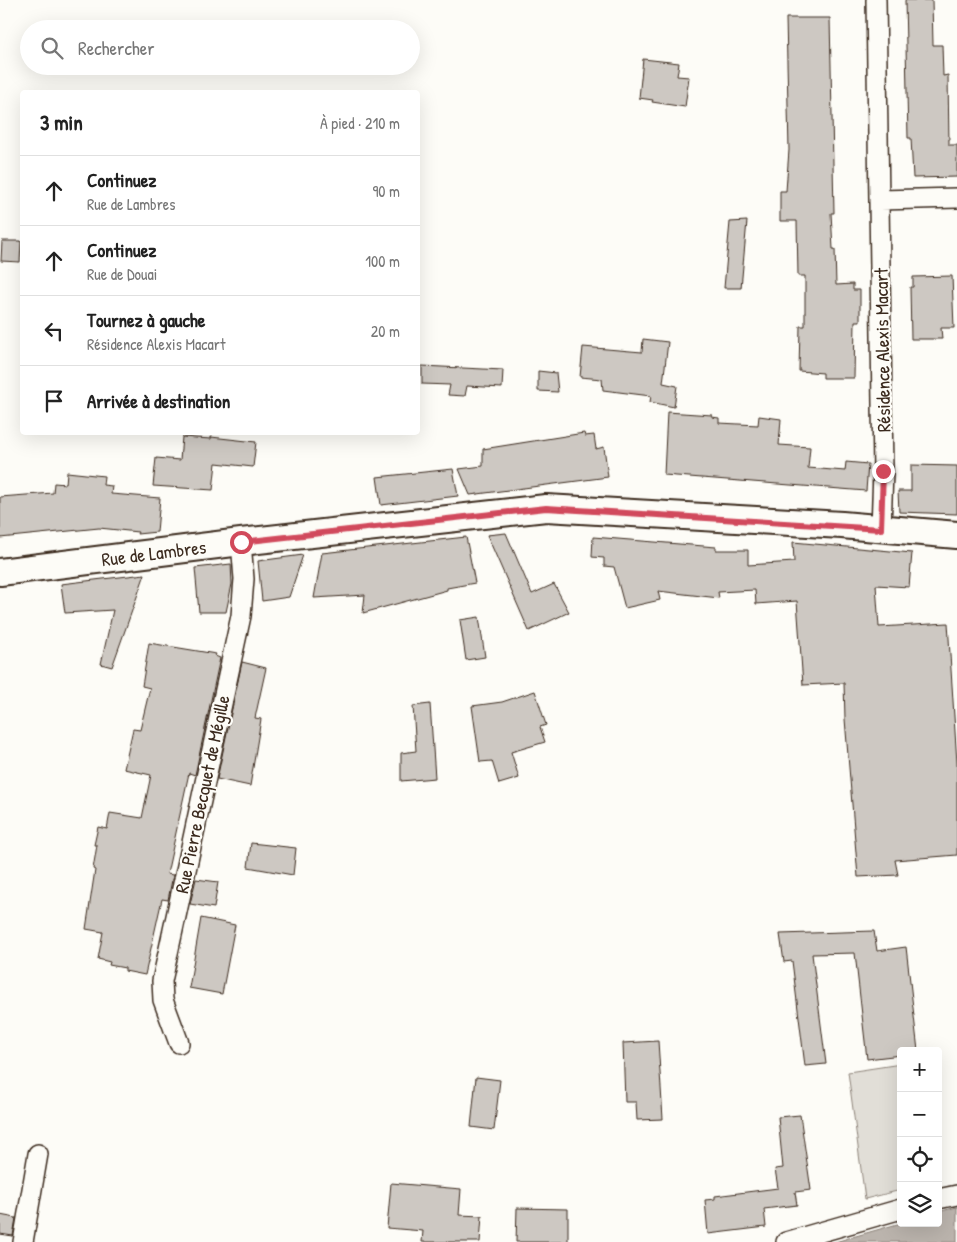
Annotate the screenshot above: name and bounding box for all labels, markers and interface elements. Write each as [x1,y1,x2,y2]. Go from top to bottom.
search box [20,20,420,75]
icon: search [38,34,66,62]
text: Rechercher [78,35,155,61]
text: 3 min [40,108,83,137]
text: À pied · 210 m [320,112,400,134]
text: Continuez [87,167,156,193]
icon: ahead [40,177,68,205]
text: 90 m [372,180,400,202]
text: Rue de Lambres [87,193,175,215]
text: Continuez [87,237,156,263]
icon: ahead [40,247,68,275]
text: 100 m [365,250,400,272]
text: Rue de Douai [87,263,157,285]
street label: Résidence Alexis Macart [868,267,896,432]
text: Tournez à gauche [87,307,205,333]
icon: left [40,317,68,345]
text: 20 m [371,320,400,342]
text: Résidence Alexis Macart [87,333,225,355]
icon: arrive [40,387,68,415]
text: Arrivée à destination [87,388,230,414]
route end [872,460,895,483]
route start [230,531,253,554]
street label: Rue de Lambres [100,533,208,572]
street label: Rue Pierre Becquet de Mégille [168,692,236,895]
map controls [897,1047,942,1227]
button: + [897,1047,942,1092]
button: − [897,1092,942,1137]
button: locate [897,1137,942,1182]
button: layers [897,1182,942,1227]

